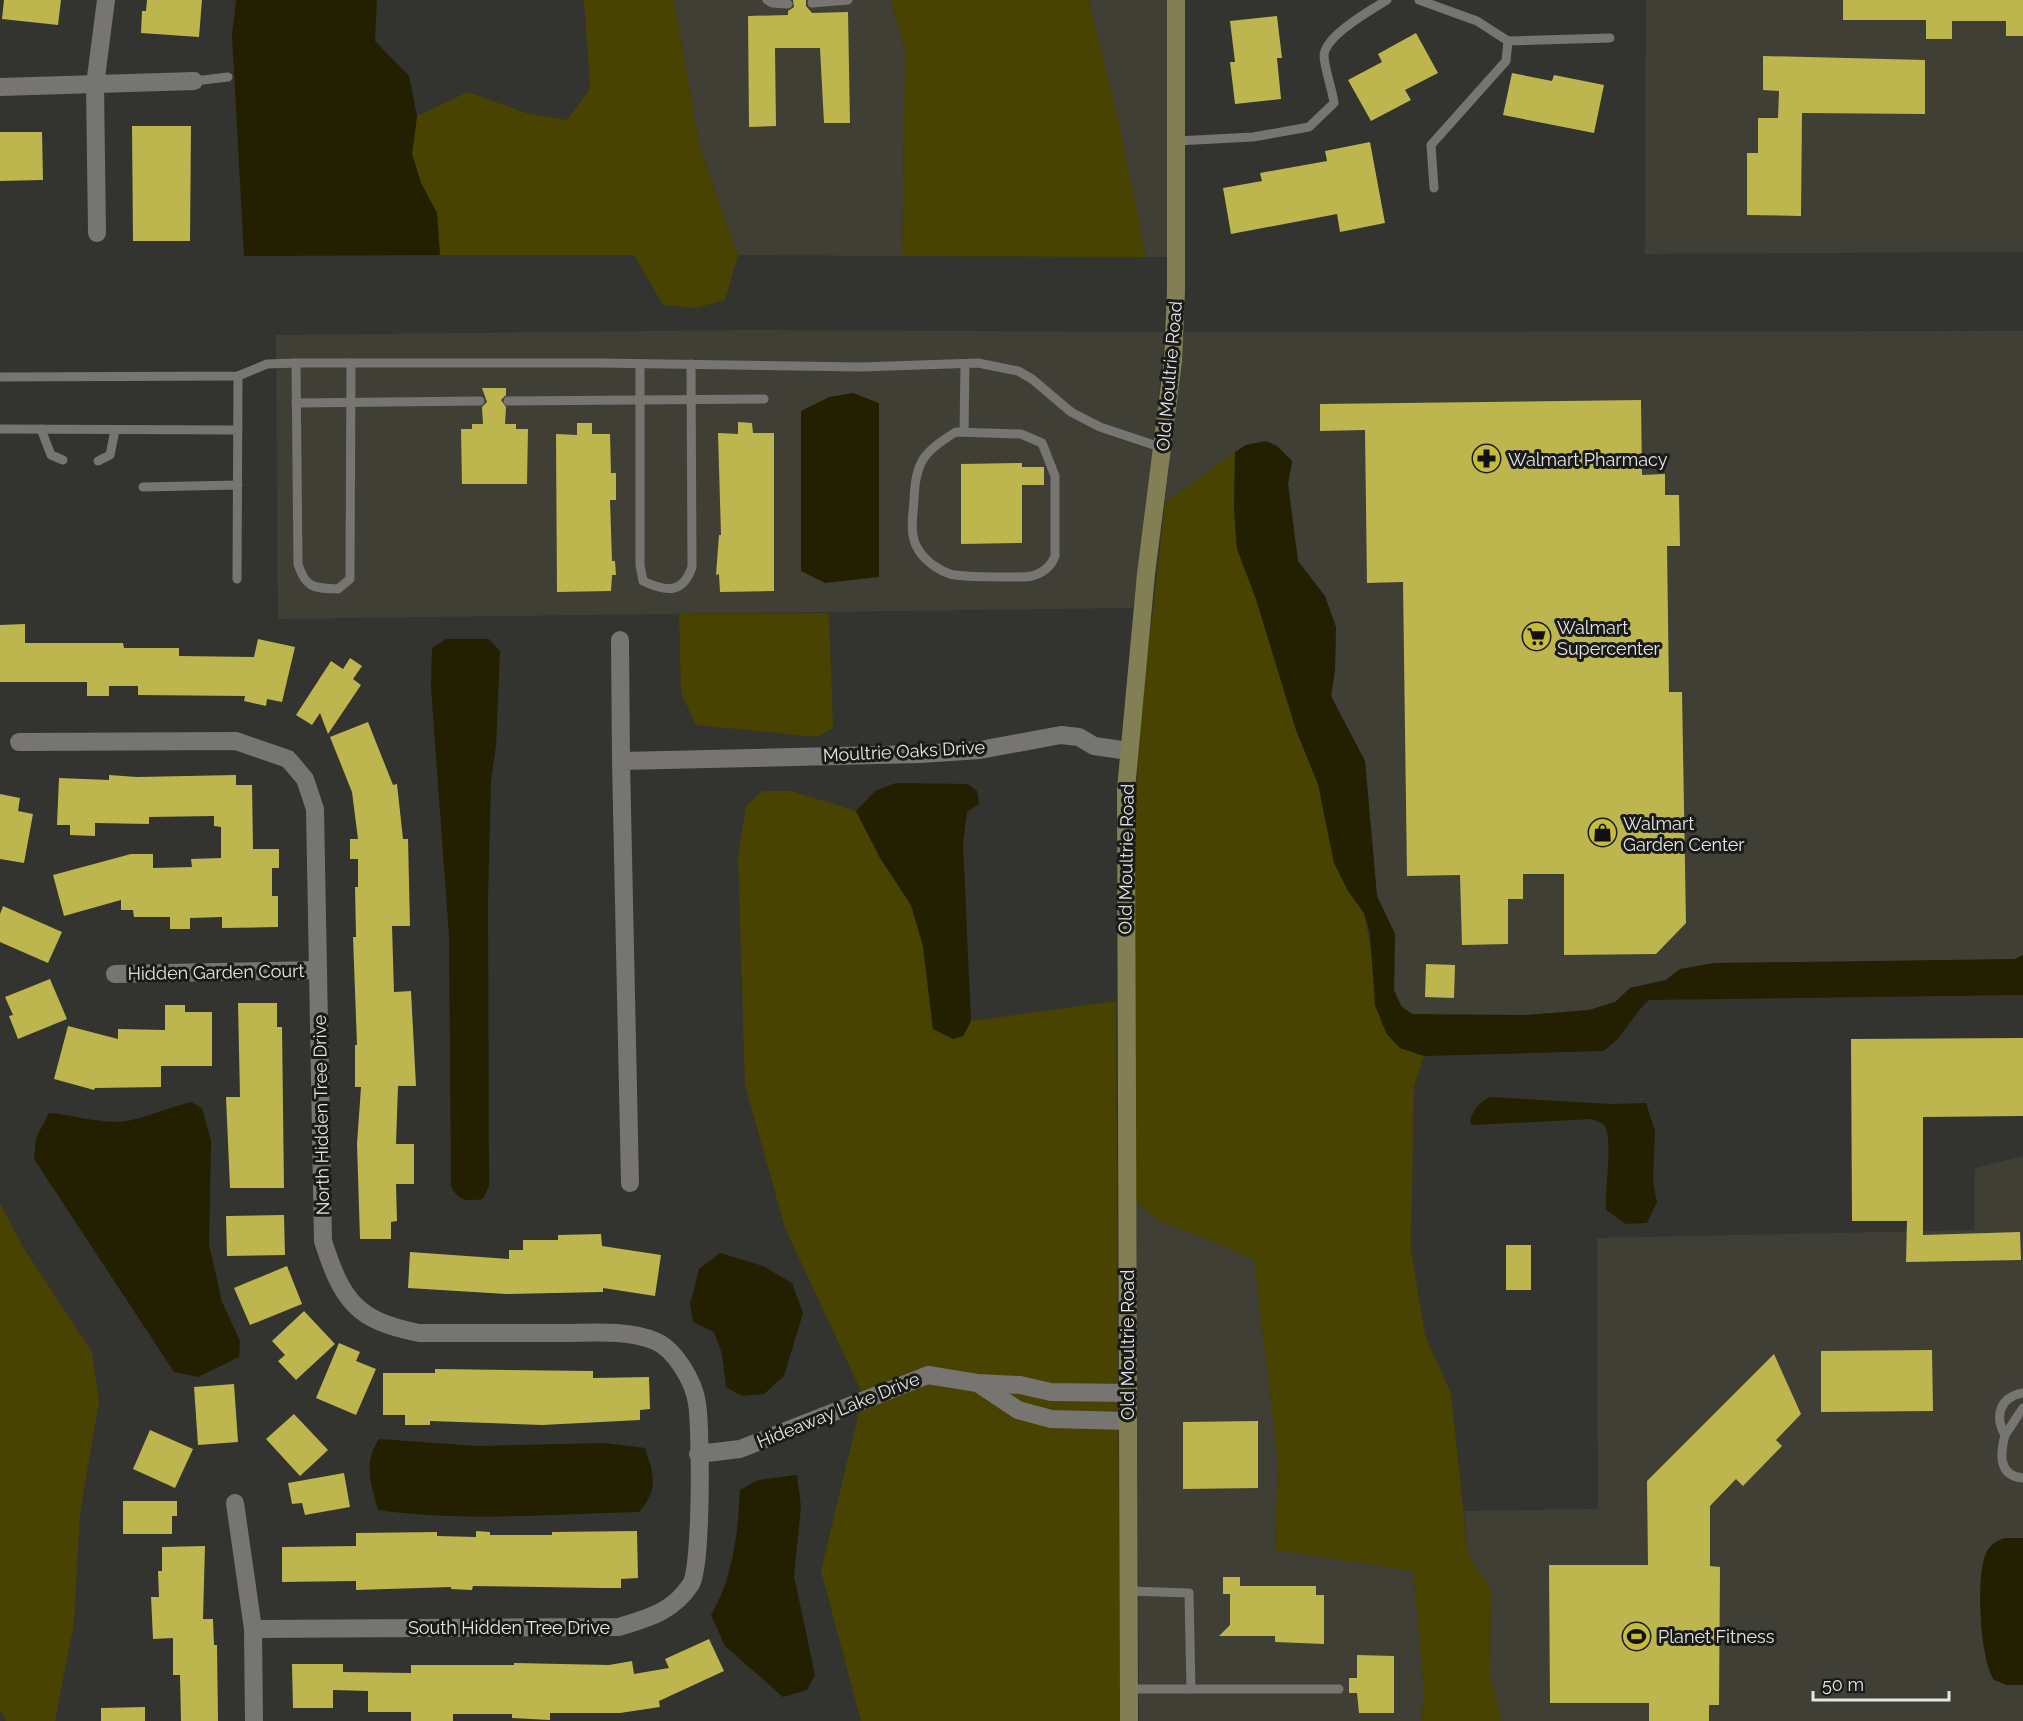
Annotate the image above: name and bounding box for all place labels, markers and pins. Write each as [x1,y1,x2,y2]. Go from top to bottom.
pharmacy icon: Walmart Pharmacy [1471,443,1503,475]
place label: Walmart Pharmacy [1508,449,1668,470]
place label: Walmart Supercenter [1557,617,1661,659]
supermarket icon: Walmart Supercenter [1520,621,1552,653]
place label: Walmart Garden Center [1623,813,1745,855]
shop icon: Walmart Garden Center [1586,817,1618,849]
sports icon: Planet Fitness [1621,1620,1653,1652]
place label: Planet Fitness [1658,1626,1775,1647]

